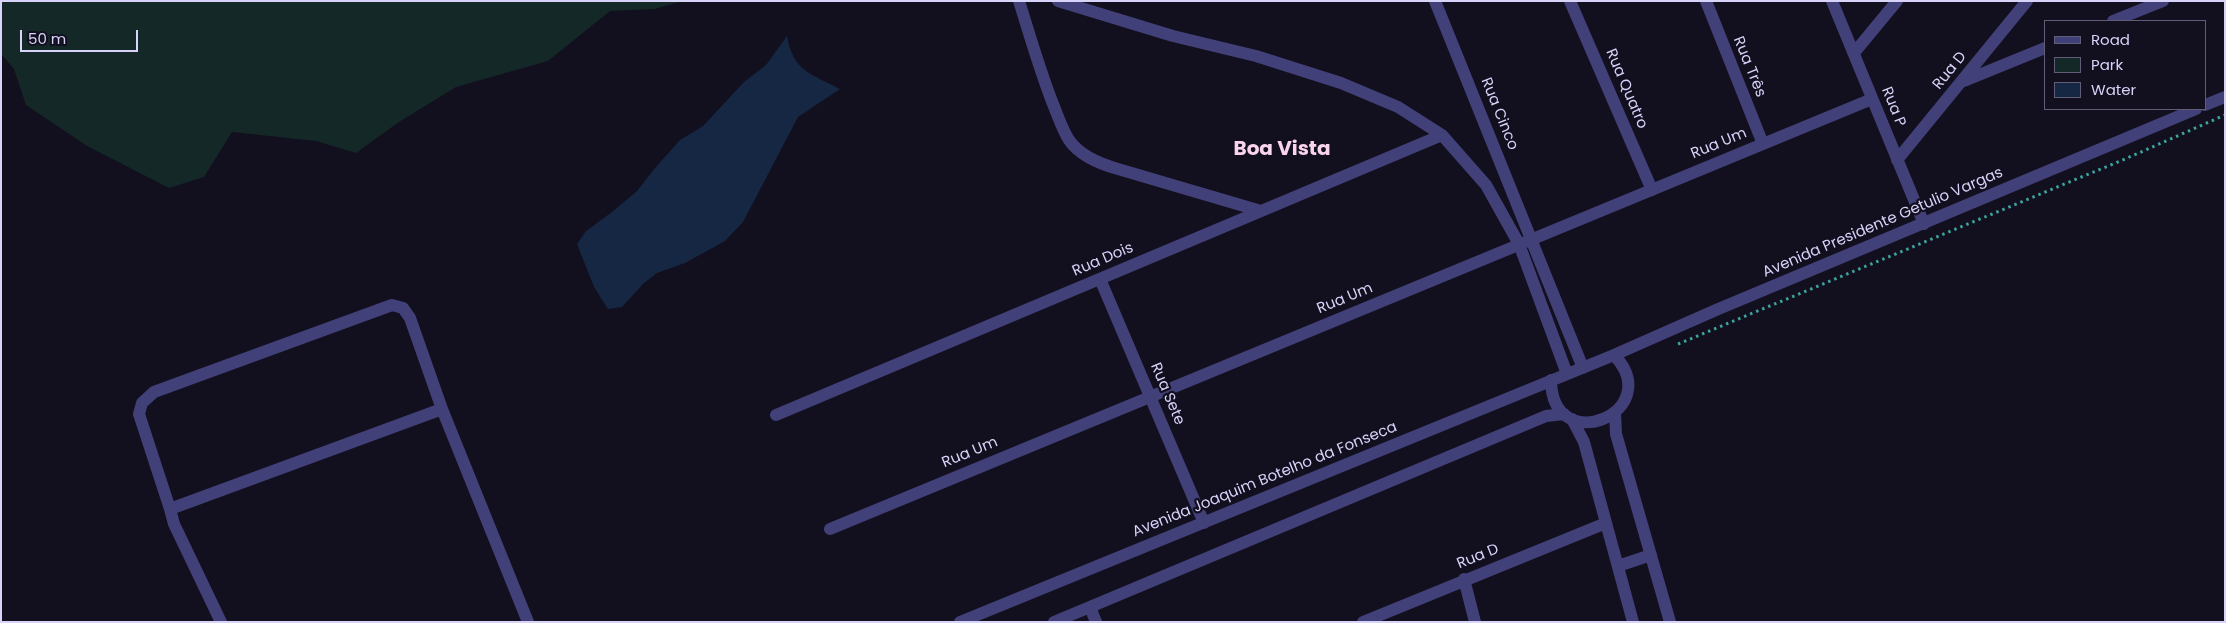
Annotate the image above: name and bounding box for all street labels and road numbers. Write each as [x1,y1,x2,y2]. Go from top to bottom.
street label: Rua Três [1729,34,1769,100]
street label: Rua Quatro [1601,46,1651,132]
street label: Rua D [1929,48,1971,94]
street label: Rua Cinco [1476,75,1522,153]
street label: Rua P [1877,84,1909,130]
street label: Rua Um [1689,125,1749,163]
street label: Avenida Presidente Getulio Vargas [1760,164,2006,282]
street label: Rua Dois [1070,239,1136,281]
street label: Rua Um [1315,280,1375,318]
street label: Rua Sete [1146,360,1188,428]
street label: Avenida Joaquim Botelho da Fonseca [1130,418,1400,542]
street label: Rua Um [940,434,1000,472]
street label: Rua D [1454,541,1502,573]

